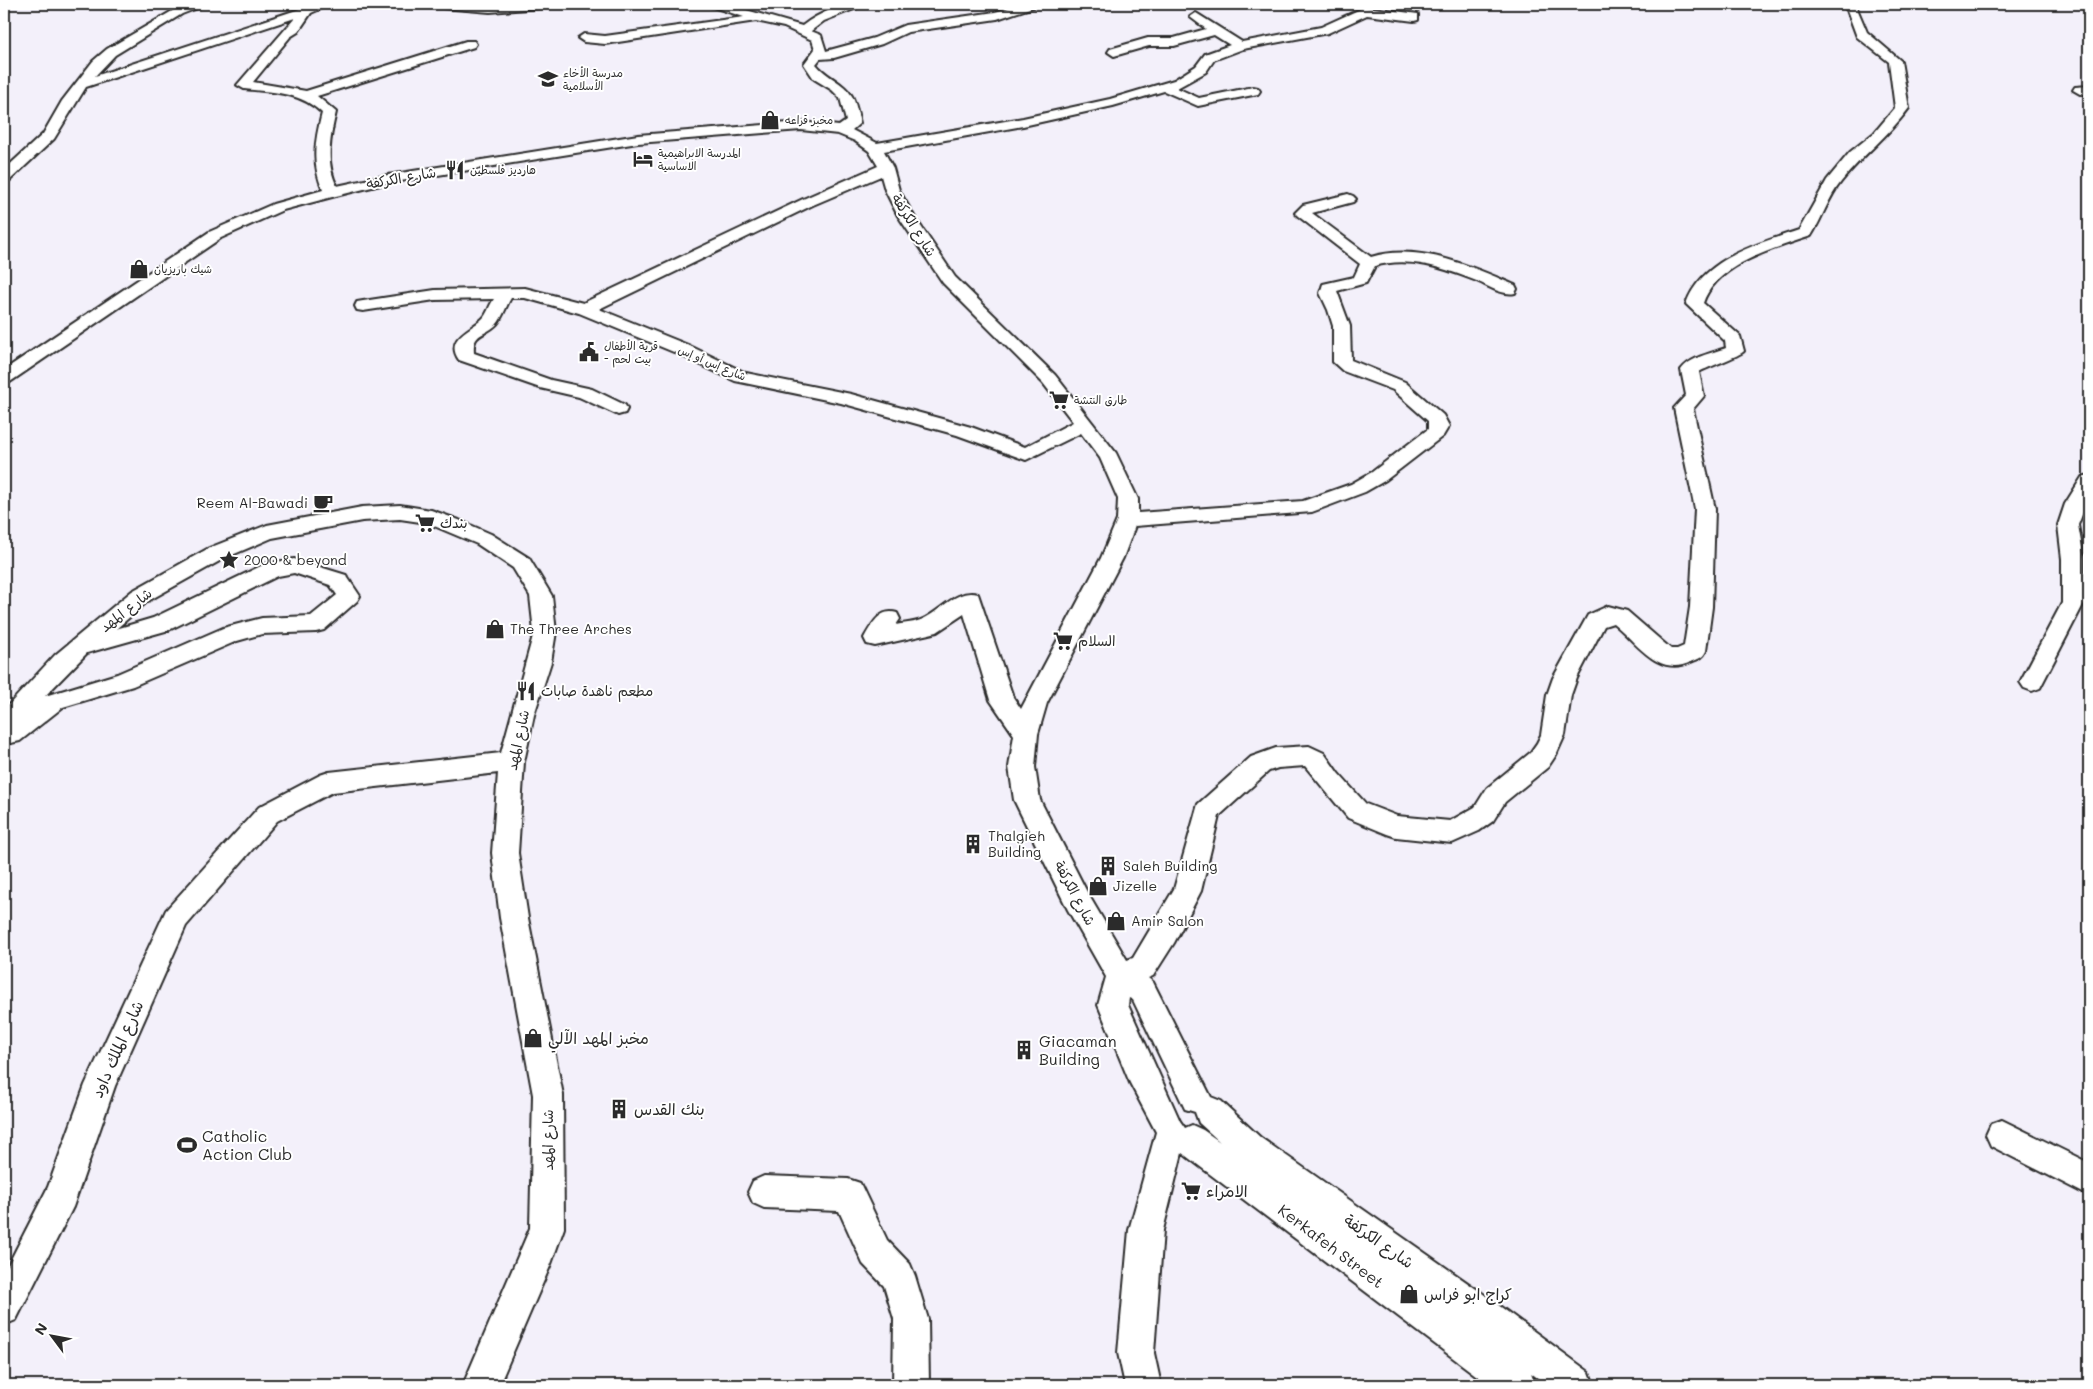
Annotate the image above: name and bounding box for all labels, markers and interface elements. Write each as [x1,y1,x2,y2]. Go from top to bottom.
place label: مدرسة الأخاء الأسلامية [563,65,623,93]
school or university icon: مدرسة الأخاء الأسلامية [537,68,559,90]
shop icon: مخبز قراعه [759,109,781,131]
place label: مخبز قراعه [785,112,833,128]
place label: المدرسة الابراهيمية الاساسية [658,145,741,173]
hotel icon: المدرسة الابراهيمية الاساسية [632,148,654,170]
restaurant icon: هارديز فلسطين [444,159,466,181]
street label: شارع الكركفة [365,162,437,194]
place label: هارديز فلسطين [470,162,536,177]
street label: شارع الكركفة [887,190,941,260]
shop icon: شيك باريزيان [128,258,150,280]
place label: شيك باريزيان [154,261,212,277]
place label: قرية الأطفال - بيت لحم [604,338,658,368]
public building icon: قرية الأطفال - بيت لحم [578,341,600,363]
street label: شارع إس أو إس [675,342,748,385]
supermarket icon: طارق النتشة [1048,389,1070,411]
place label: طارق النتشة [1074,392,1127,407]
cafe icon: Reem Al-Bawadi [312,492,334,514]
place label: Reem Al-Bawadi [197,493,308,512]
supermarket icon: بندك [414,512,436,534]
place label: بندك [440,513,468,532]
place icon: 2000 & beyond [218,549,240,571]
place label: 2000 & beyond [244,550,347,569]
street label: شارع المهد [96,583,156,637]
shop icon: The Three Arches [484,618,506,640]
place label: The Three Arches [510,619,632,638]
supermarket icon: السلام [1052,630,1074,652]
place label: السلام [1078,631,1116,652]
restaurant icon: مطعم ناهدة صابات [515,680,537,702]
place label: مطعم ناهدة صابات [541,681,653,702]
street label: شارع المهد [502,708,534,772]
place label: Thalgieh Building [988,826,1045,861]
building icon: Thalgieh Building [962,833,984,855]
building icon: Saleh Building [1097,855,1119,877]
place label: Saleh Building [1123,856,1217,875]
street label: شارع الكركفة [1050,857,1100,929]
shop icon: Jizelle [1087,875,1109,897]
place label: Jizelle [1113,876,1157,895]
shop icon: Amir Salon [1105,910,1127,932]
place label: Amir Salon [1131,911,1204,930]
street label: شارع الملك داود [86,997,149,1101]
shop icon: مخبز المهد الآلي [522,1027,544,1049]
place label: مخبز المهد الآلي [548,1027,649,1053]
place label: Giacaman Building [1039,1030,1117,1069]
building icon: Giacaman Building [1013,1039,1035,1061]
building icon: بنك القدس [608,1098,630,1120]
place label: بنك القدس [634,1098,705,1119]
street label: شارع المهد [538,1109,558,1171]
place label: Catholic Action Club [202,1125,292,1164]
sports icon: Catholic Action Club [176,1134,198,1156]
supermarket icon: الامراء [1180,1180,1202,1202]
place label: الامراء [1206,1180,1248,1201]
street label: Kerkafeh Street [1274,1199,1388,1292]
street label: شارع الكركفة [1339,1209,1418,1274]
shop icon: كراج ابو فراس [1398,1283,1420,1305]
place label: كراج ابو فراس [1424,1283,1512,1305]
north arrow [28,1312,78,1362]
text: N [30,1319,51,1338]

